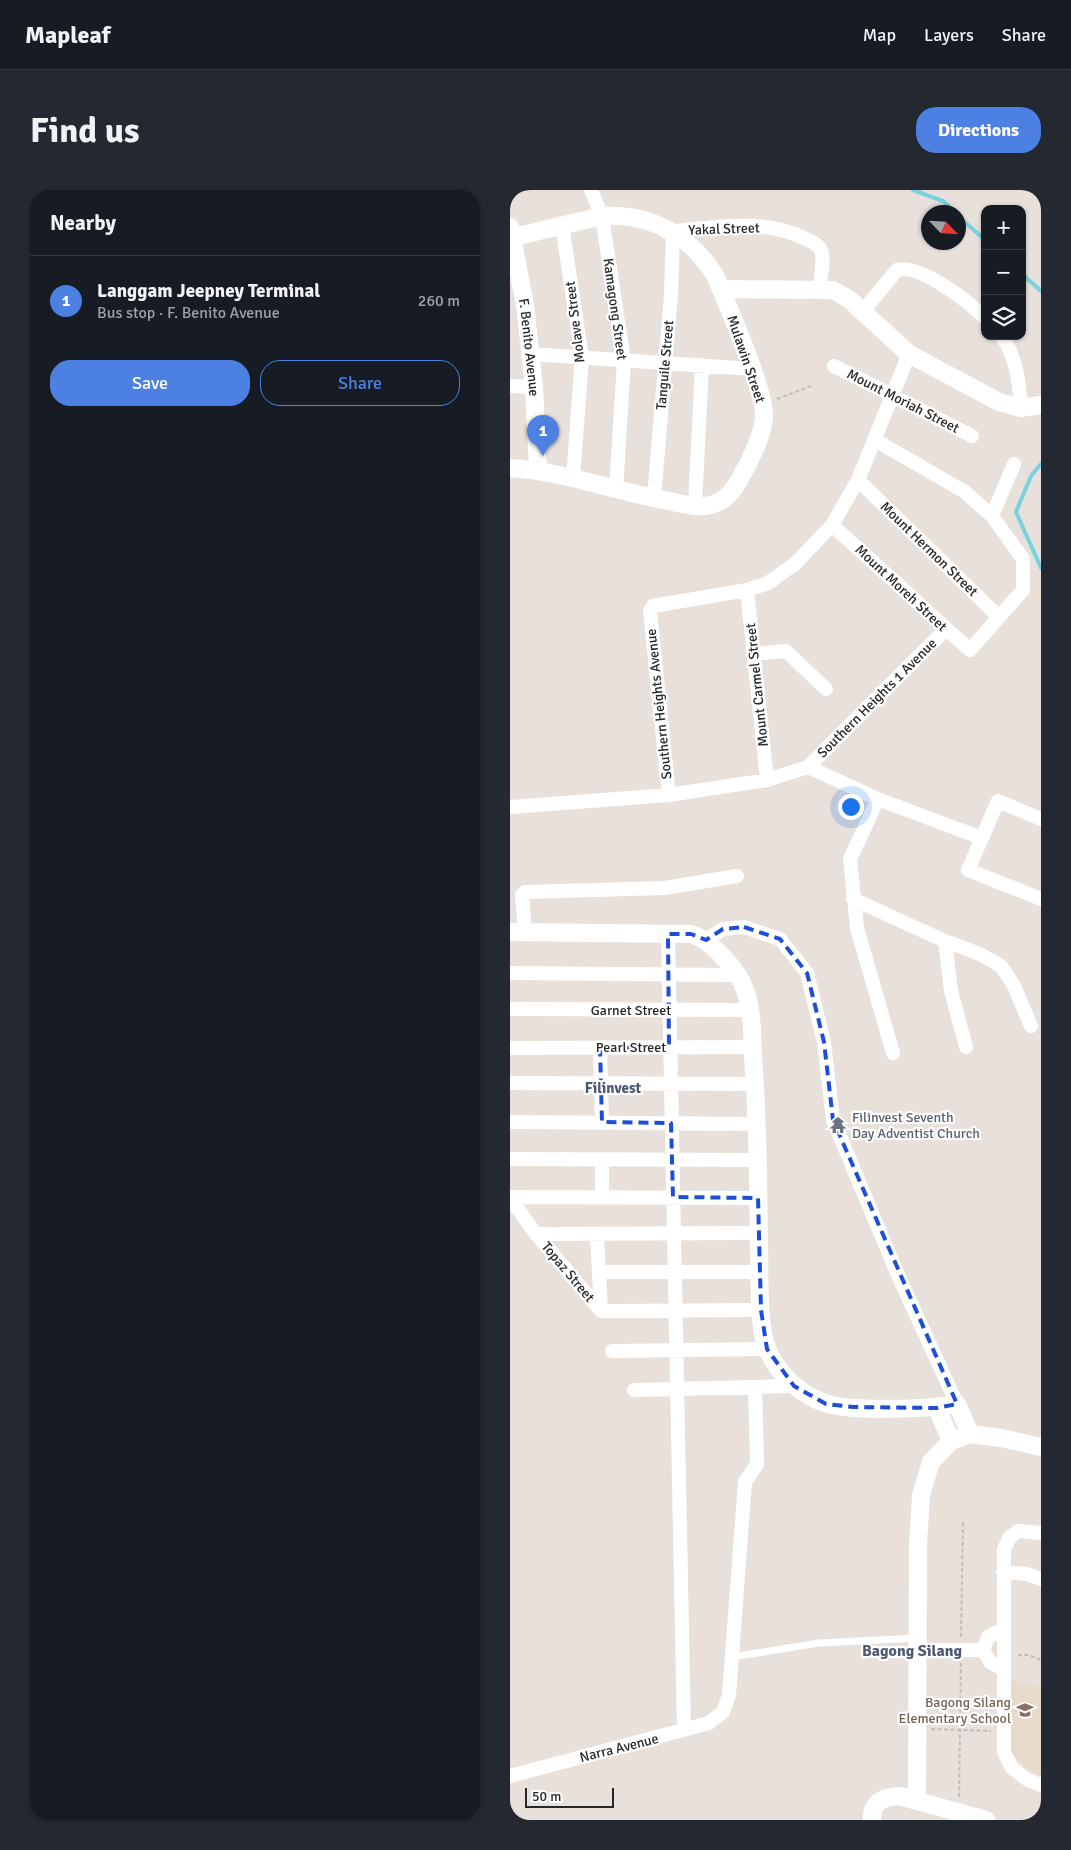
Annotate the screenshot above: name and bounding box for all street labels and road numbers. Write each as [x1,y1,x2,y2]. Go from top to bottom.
street label: Yakal Street [688,219,760,239]
street label: Kamagong Street [599,257,631,361]
street label: Molave Street [562,280,588,364]
street label: F. Benito Avenue [515,297,543,397]
street label: Mulawin Street [723,313,769,405]
street label: Tanguile Street [653,319,677,411]
street label: Mount Moriah Street [844,365,962,437]
street label: Mount Hermon Street [877,498,981,600]
street label: Mount Moreh Street [851,541,951,635]
street label: Mount Carmel Street [742,622,772,748]
street label: Southern Heights Avenue [643,628,675,780]
street label: Southern Heights 1 Avenue [814,635,940,761]
street label: Garnet Street [591,1002,671,1019]
street label: Pearl Street [596,1039,666,1056]
street label: Topaz Street [538,1238,598,1306]
street label: Narra Avenue [578,1730,660,1766]

